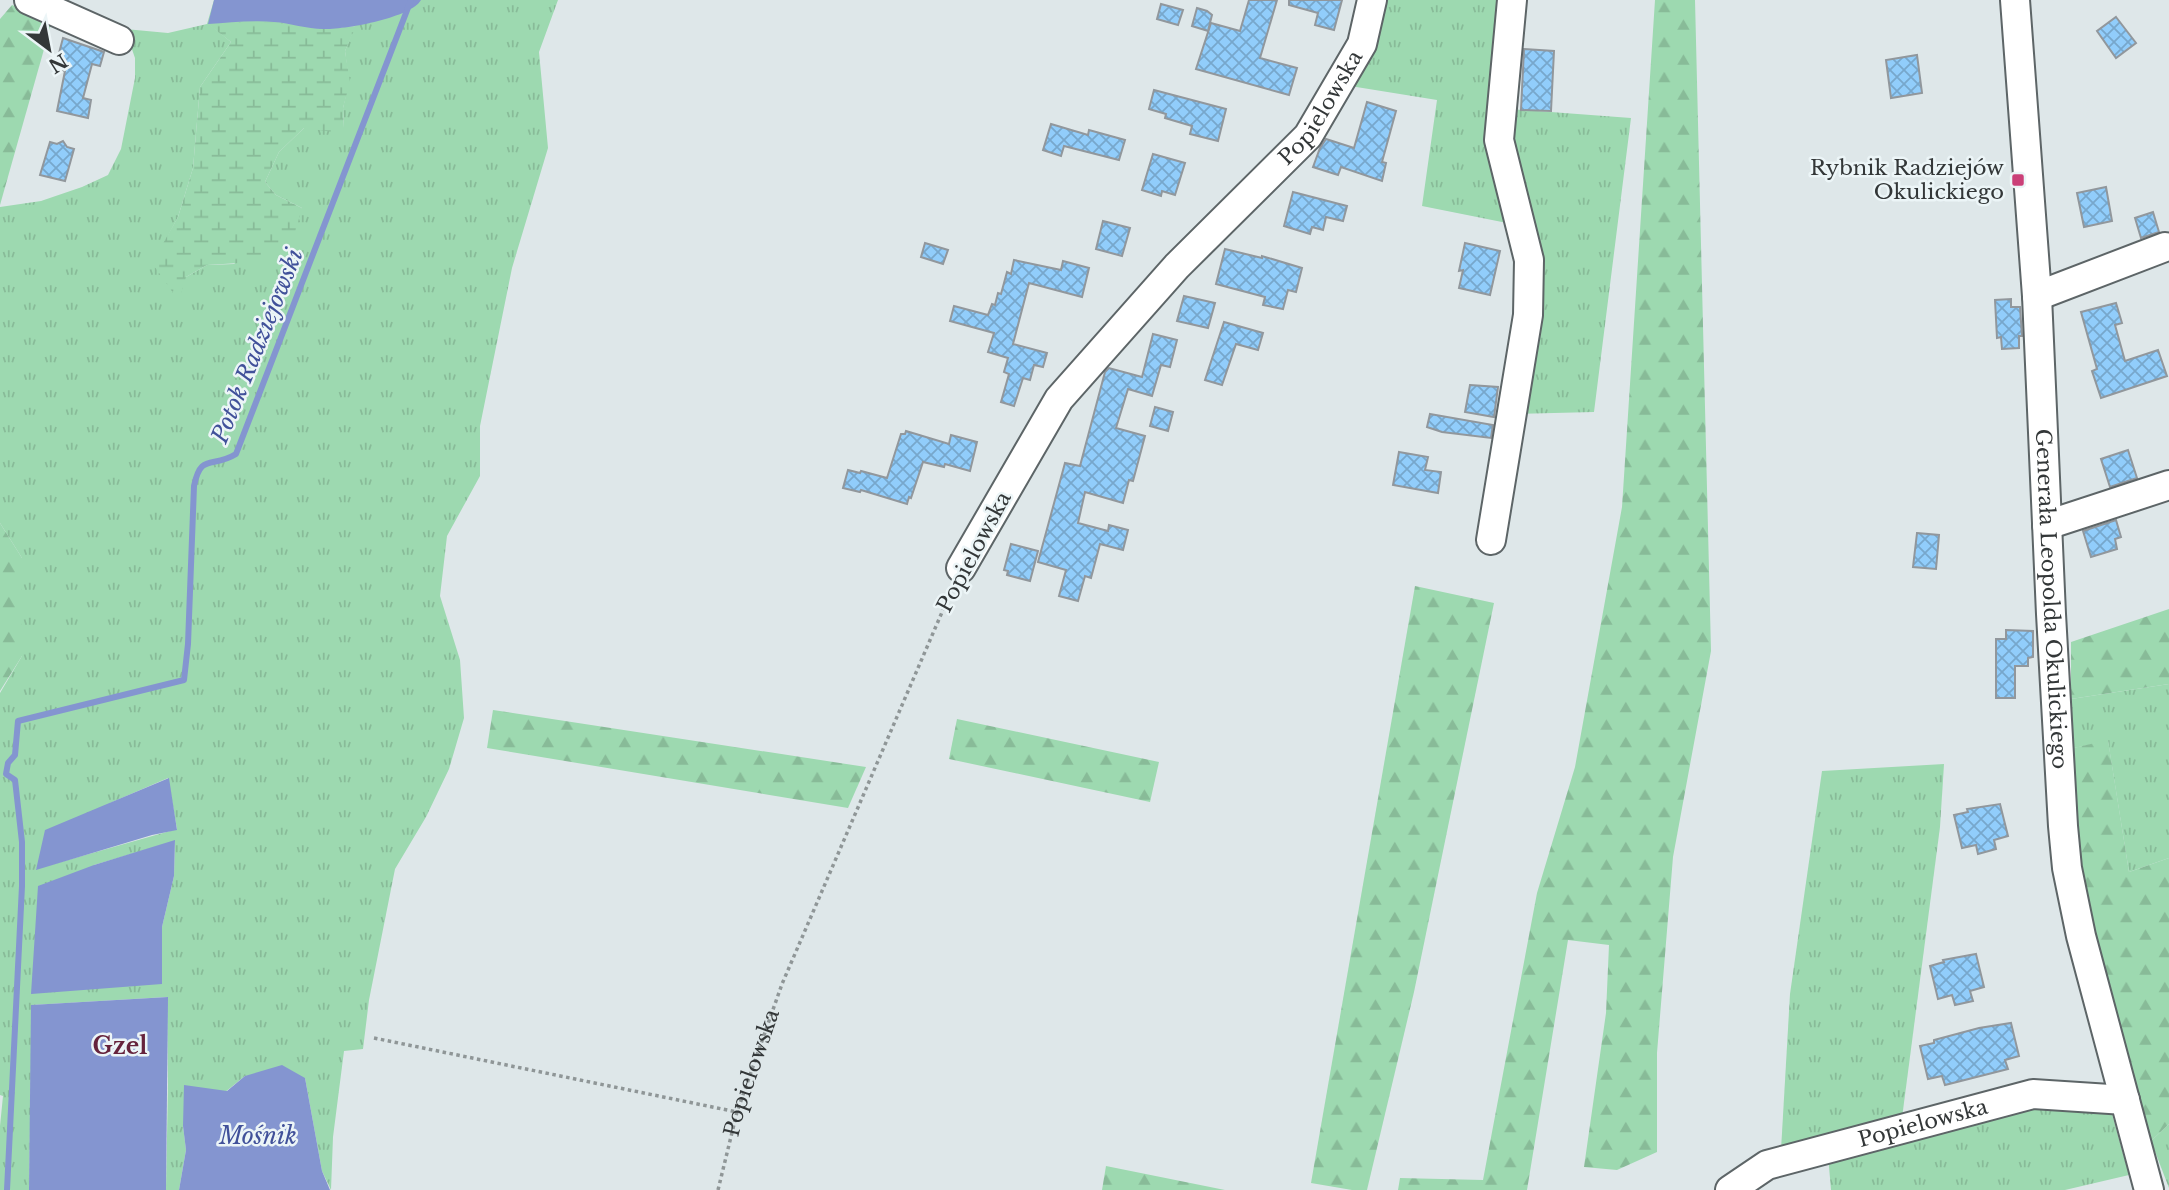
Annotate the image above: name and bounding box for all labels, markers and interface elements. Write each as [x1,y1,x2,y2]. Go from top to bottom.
north arrow [14,14,84,84]
street label: Popielowska [1273,46,1368,171]
text: N [44,49,71,78]
place label: Rybnik Radziejów Okulickiego [1810,155,2004,205]
marker: Rybnik Radziejów Okulickiego [2010,172,2026,188]
water label: Potok Radziejowski [205,245,309,448]
street label: Generała Leopolda Okulickiego [2030,428,2073,770]
street label: Popielowska [931,487,1017,617]
street label: Popielowska [719,1005,785,1139]
district label: Gzel [93,1032,147,1060]
street label: Popielowska [1855,1094,1991,1153]
water label: Mośnik [218,1122,297,1150]

